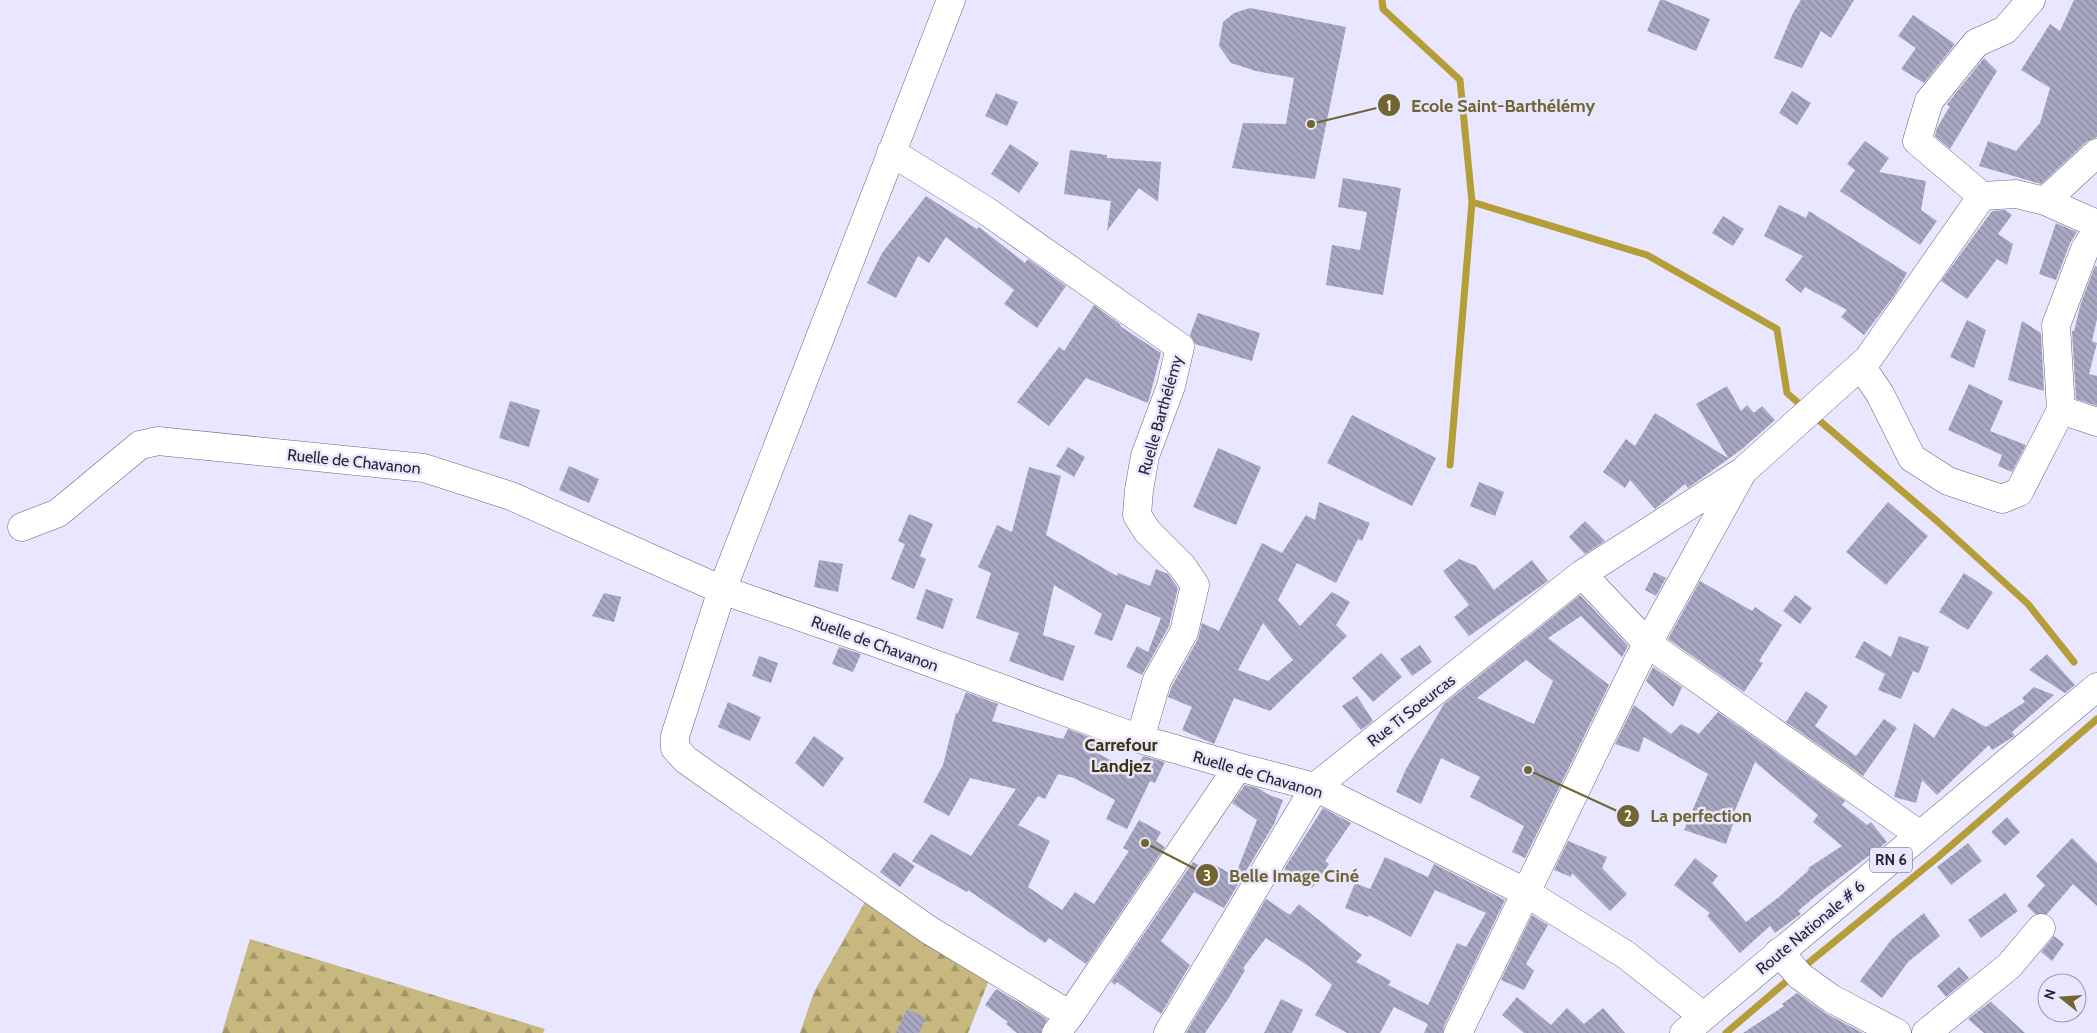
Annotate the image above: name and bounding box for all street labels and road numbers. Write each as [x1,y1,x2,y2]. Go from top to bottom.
street label: Ruelle Barthélémy [1134,353,1187,477]
street label: Ruelle de Chavanon [286,445,422,478]
street label: Ruelle de Chavanon [809,612,941,675]
street label: Rue Ti Soeurcas [1364,670,1459,751]
street label: Ruelle de Chavanon [1191,747,1325,802]
road number: RN 6 [1870,848,1912,872]
street label: Route Nationale # 6 [1752,876,1868,978]

